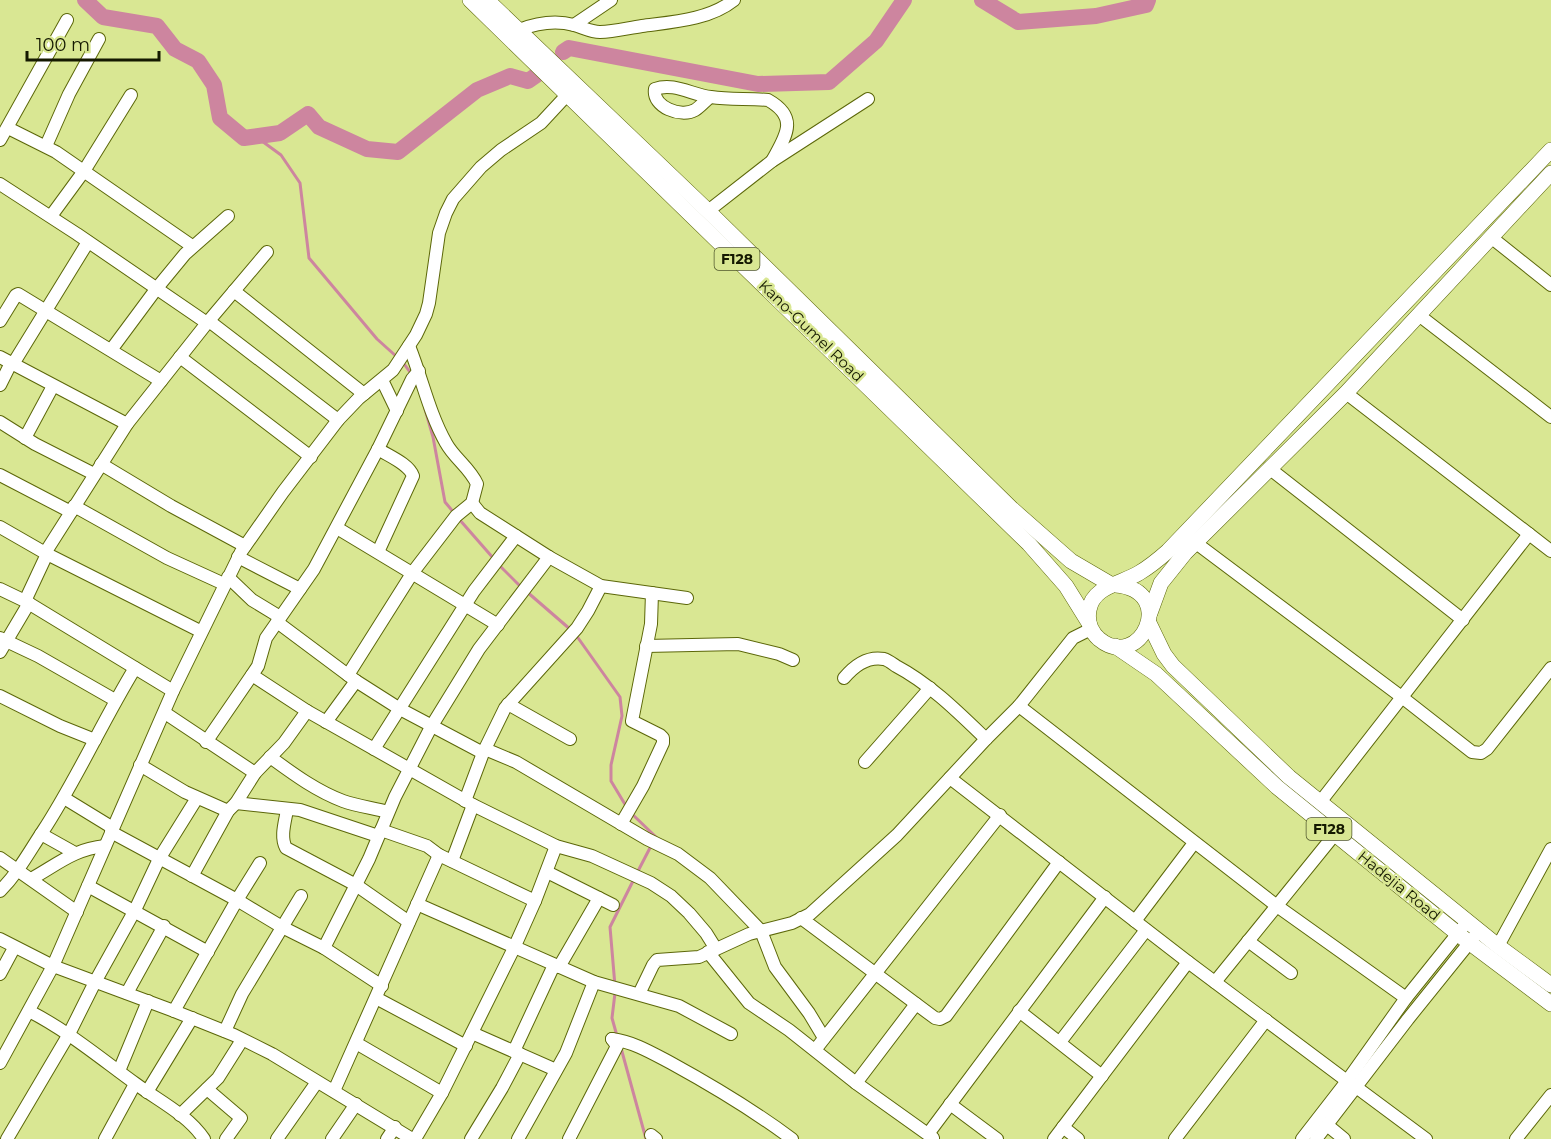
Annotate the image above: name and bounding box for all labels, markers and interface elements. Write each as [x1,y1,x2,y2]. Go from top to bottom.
scale bar [27,24,159,62]
text: 100 m [36,34,90,56]
road number: F128 [714,248,760,270]
street label: Kano-Gumel Road [755,276,868,386]
road number: F128 [1306,818,1352,840]
street label: Hadejia Road [1354,847,1444,925]

